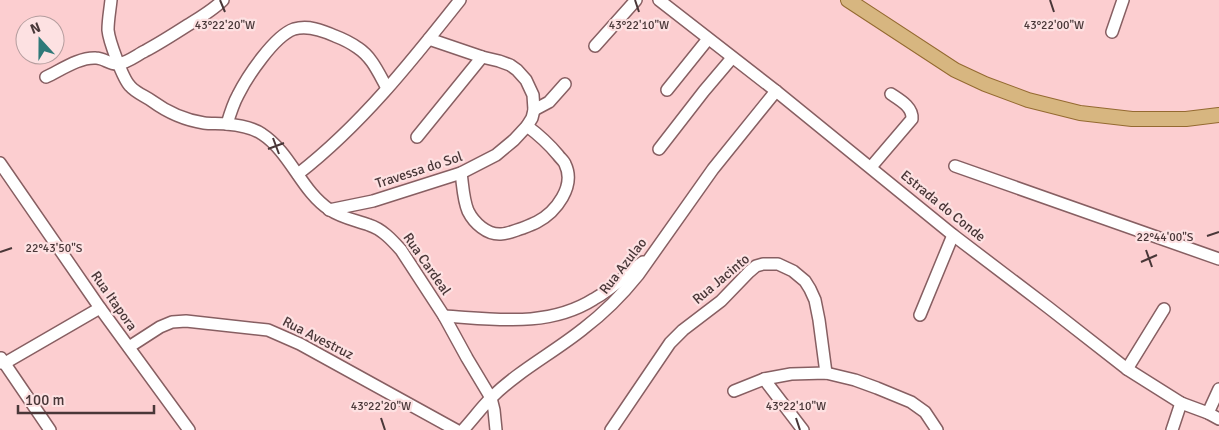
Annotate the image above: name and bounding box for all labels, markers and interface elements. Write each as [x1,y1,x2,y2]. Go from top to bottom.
north arrow [15,15,65,65]
text: 43°22'20"W [195,18,255,33]
text: 43°22'10"W [609,18,669,33]
text: 43°22'00"W [1024,18,1084,33]
text: N [28,19,43,38]
street label: Travessa do Sol [373,148,465,192]
street label: Estrada do Conde [897,167,989,245]
street label: Rua Cardeal [399,230,455,298]
text: 22°44'00"S [1136,230,1194,245]
street label: Rua Azulao [596,234,650,298]
text: 22°43'50"S [25,241,83,256]
street label: Rua Jacinto [689,250,753,308]
street label: Rua Itapora [87,268,141,334]
street label: Rua Avestruz [280,313,356,363]
scale bar [18,382,154,414]
text: 100 m [25,391,65,409]
text: 43°22'20"W [351,399,411,414]
text: 43°22'10"W [766,399,826,414]

